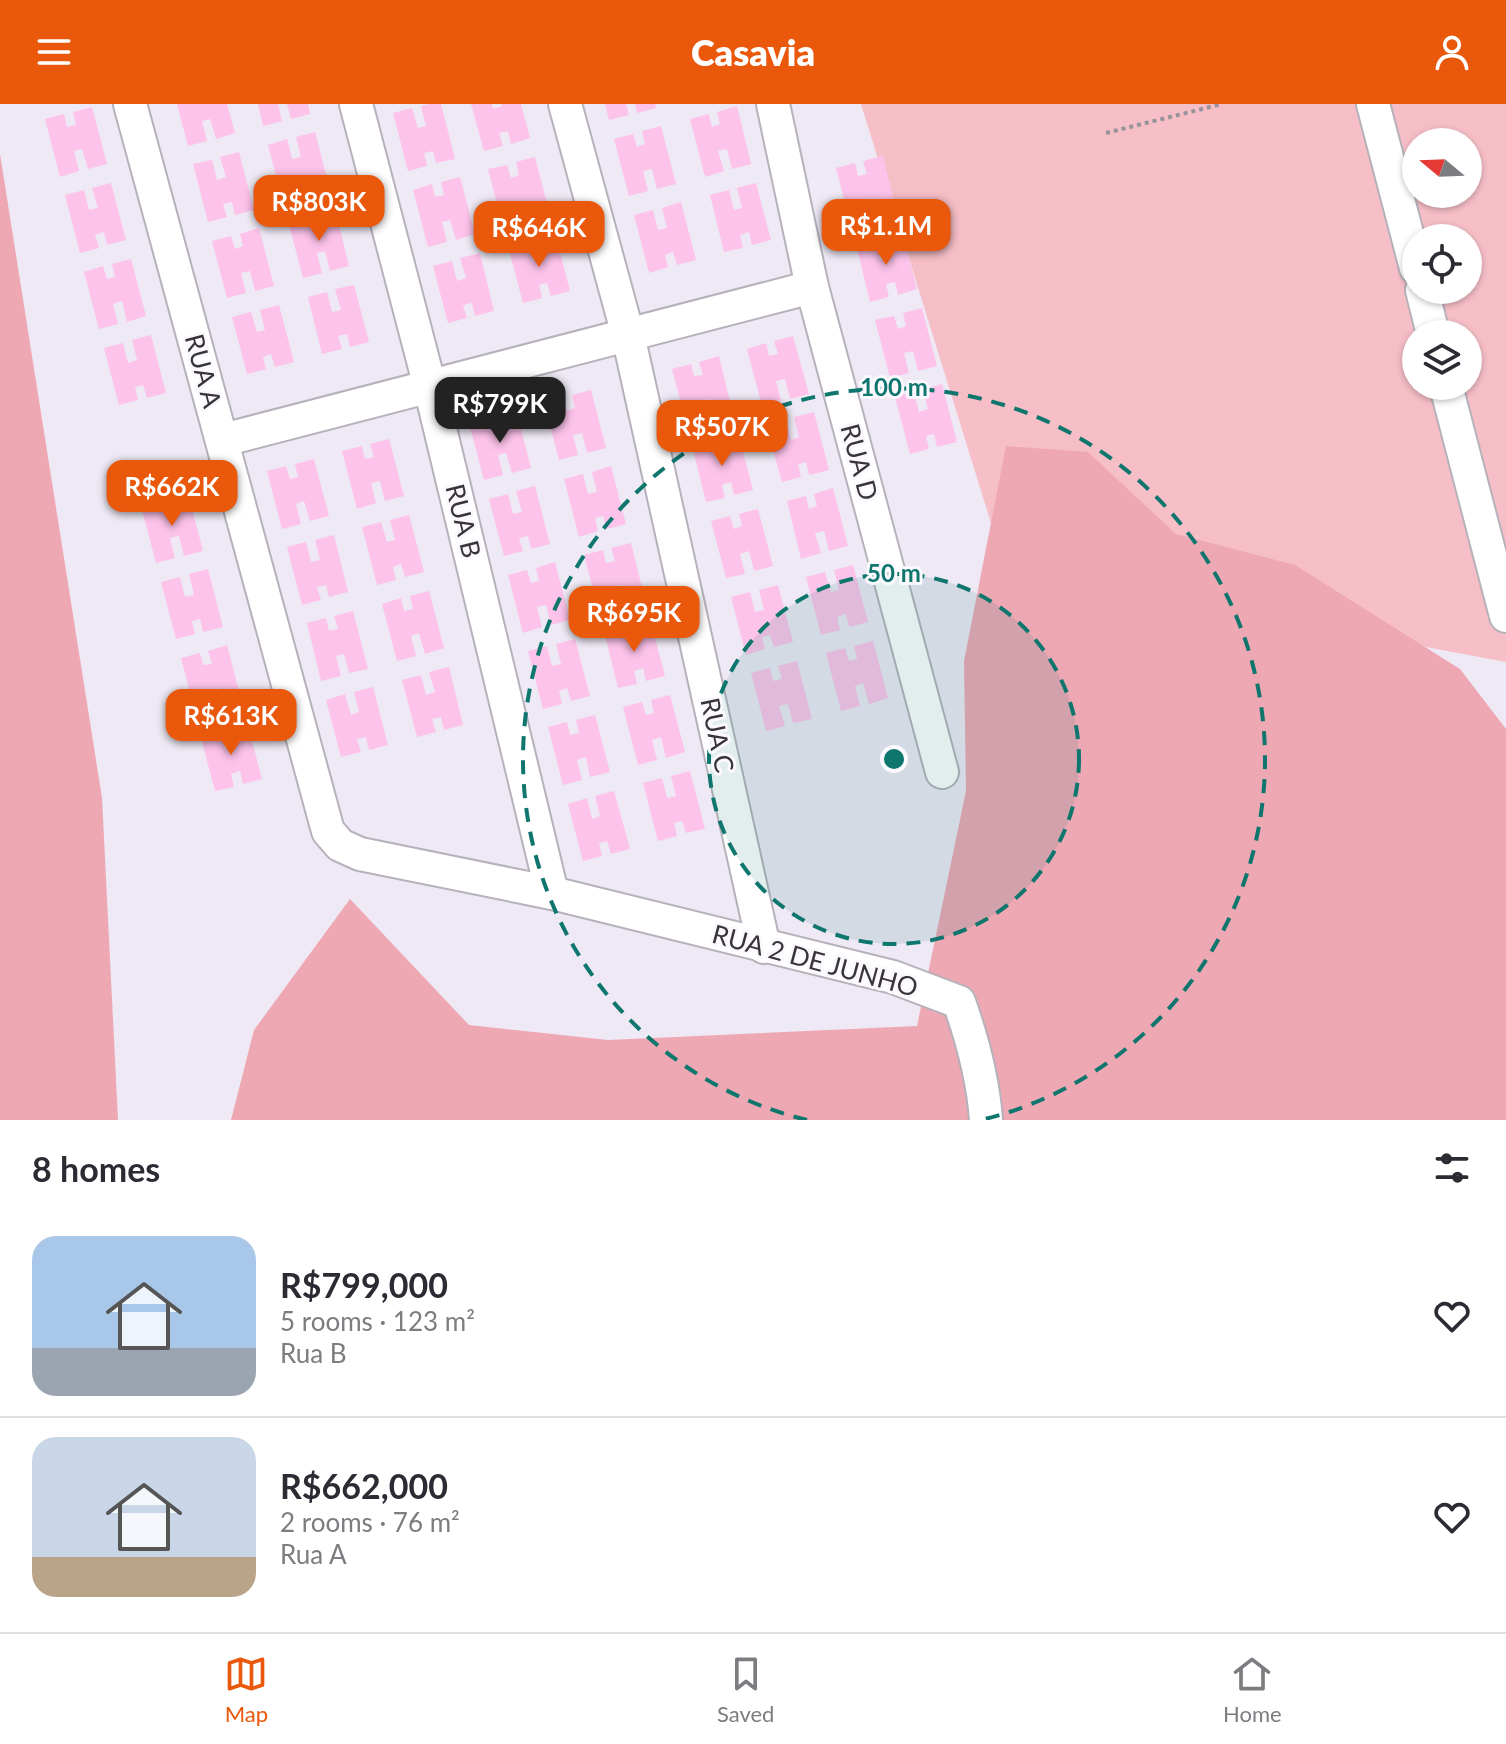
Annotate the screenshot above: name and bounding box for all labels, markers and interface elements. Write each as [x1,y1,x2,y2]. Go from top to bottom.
icon: menu [32,30,76,74]
text: Casavia [691,30,815,74]
icon: person [1430,30,1474,74]
north arrow [1402,128,1482,208]
map controls [1402,128,1482,400]
pin: R$803K [254,175,384,243]
text: R$803K [272,185,366,217]
pin: R$1.1M [821,199,951,267]
pin: R$646K [474,201,604,269]
text: R$1.1M [840,209,932,241]
text: R$646K [492,211,586,243]
button: locate [1402,224,1482,304]
button: layers [1402,320,1482,400]
street label: RUA A [179,330,229,411]
text: 100 m [860,372,928,401]
pin: R$799K [435,377,565,445]
text: R$799K [453,387,547,419]
pin: R$507K [657,400,787,468]
text: R$507K [675,410,769,442]
street label: RUA D [834,420,886,504]
pin: R$662K [107,460,237,528]
text: R$662K [125,470,219,502]
street label: RUA B [439,480,489,561]
text: 50 m [867,558,921,587]
pin: R$695K [569,586,699,654]
text: R$695K [587,596,681,628]
pin: R$613K [166,689,296,757]
street label: RUA C [694,694,741,775]
text: R$613K [184,699,278,731]
centre of rings [880,745,908,773]
street label: RUA 2 DE JUNHO [709,917,921,1003]
icon: filters [1430,1146,1474,1190]
text: 8 homes [32,1148,160,1189]
text: R$799,000 [280,1264,448,1305]
icon: home [96,1268,192,1364]
icon: heart [1430,1294,1474,1338]
text: 5 rooms · 123 m² [280,1305,475,1337]
text: Rua B [280,1337,347,1369]
text: R$662,000 [280,1465,448,1506]
icon: home [96,1469,192,1565]
icon: heart [1430,1495,1474,1539]
text: 2 rooms · 76 m² [280,1506,460,1538]
text: Rua A [280,1538,347,1570]
tab: Map [224,1652,268,1727]
tab: Saved [717,1652,774,1727]
tab: Home [1223,1652,1282,1727]

